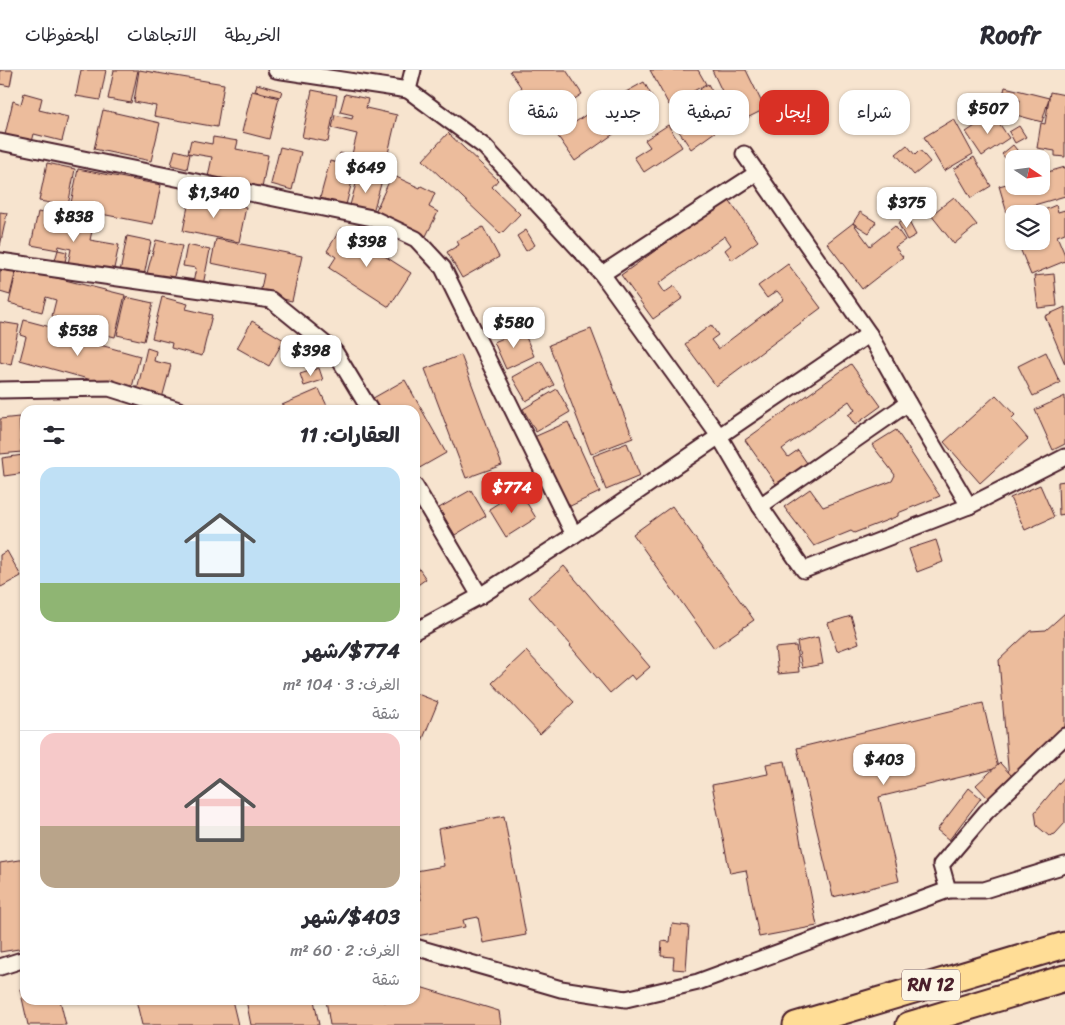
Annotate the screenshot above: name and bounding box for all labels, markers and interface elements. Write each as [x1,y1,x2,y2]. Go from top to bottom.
text: Roofr [981,14,1040,56]
text: المحفوظات [25,19,99,51]
text: الاتجاهات [127,19,197,51]
text: الخريطة [225,19,281,51]
chip: شقة [509,90,577,135]
chip: جديد [587,90,659,135]
chip: تصفية [669,90,749,135]
chip: إيجار [759,90,829,135]
chip: شراء [839,90,910,135]
pin: $507 [958,92,1018,135]
text: $507 [968,94,1008,123]
north arrow [1005,150,1050,195]
map controls [1005,150,1050,250]
pin: $649 [336,152,396,194]
text: $649 [346,153,386,182]
pin: $1,340 [173,176,255,219]
text: $1,340 [189,178,239,207]
pin: $375 [877,186,937,229]
text: $375 [888,188,926,217]
pin: $838 [44,200,104,243]
text: $838 [55,202,93,231]
button: layers [1005,205,1050,250]
pin: $398 [337,226,397,268]
text: $398 [347,227,387,256]
pin: $580 [484,306,544,349]
text: $580 [494,308,534,337]
pin: $538 [48,314,108,357]
text: $538 [59,316,97,345]
pin: $398 [281,334,341,377]
text: $398 [291,336,331,365]
text: العقارات: 11 [300,416,400,454]
icon: filters [40,421,68,449]
pin: $774 [482,472,542,514]
text: $774 [492,473,532,502]
icon: home [175,500,265,590]
text: $774/شهر [303,632,400,670]
text: الغرف: 3 · 104 m² [283,670,400,699]
text: شقة [372,699,400,728]
pin: $403 [854,744,914,786]
text: $403 [864,745,904,774]
icon: home [175,765,265,855]
text: $403/شهر [303,898,400,936]
text: الغرف: 2 · 60 m² [290,936,400,965]
text: شقة [372,965,400,994]
road number: RN 12 [902,970,960,1000]

